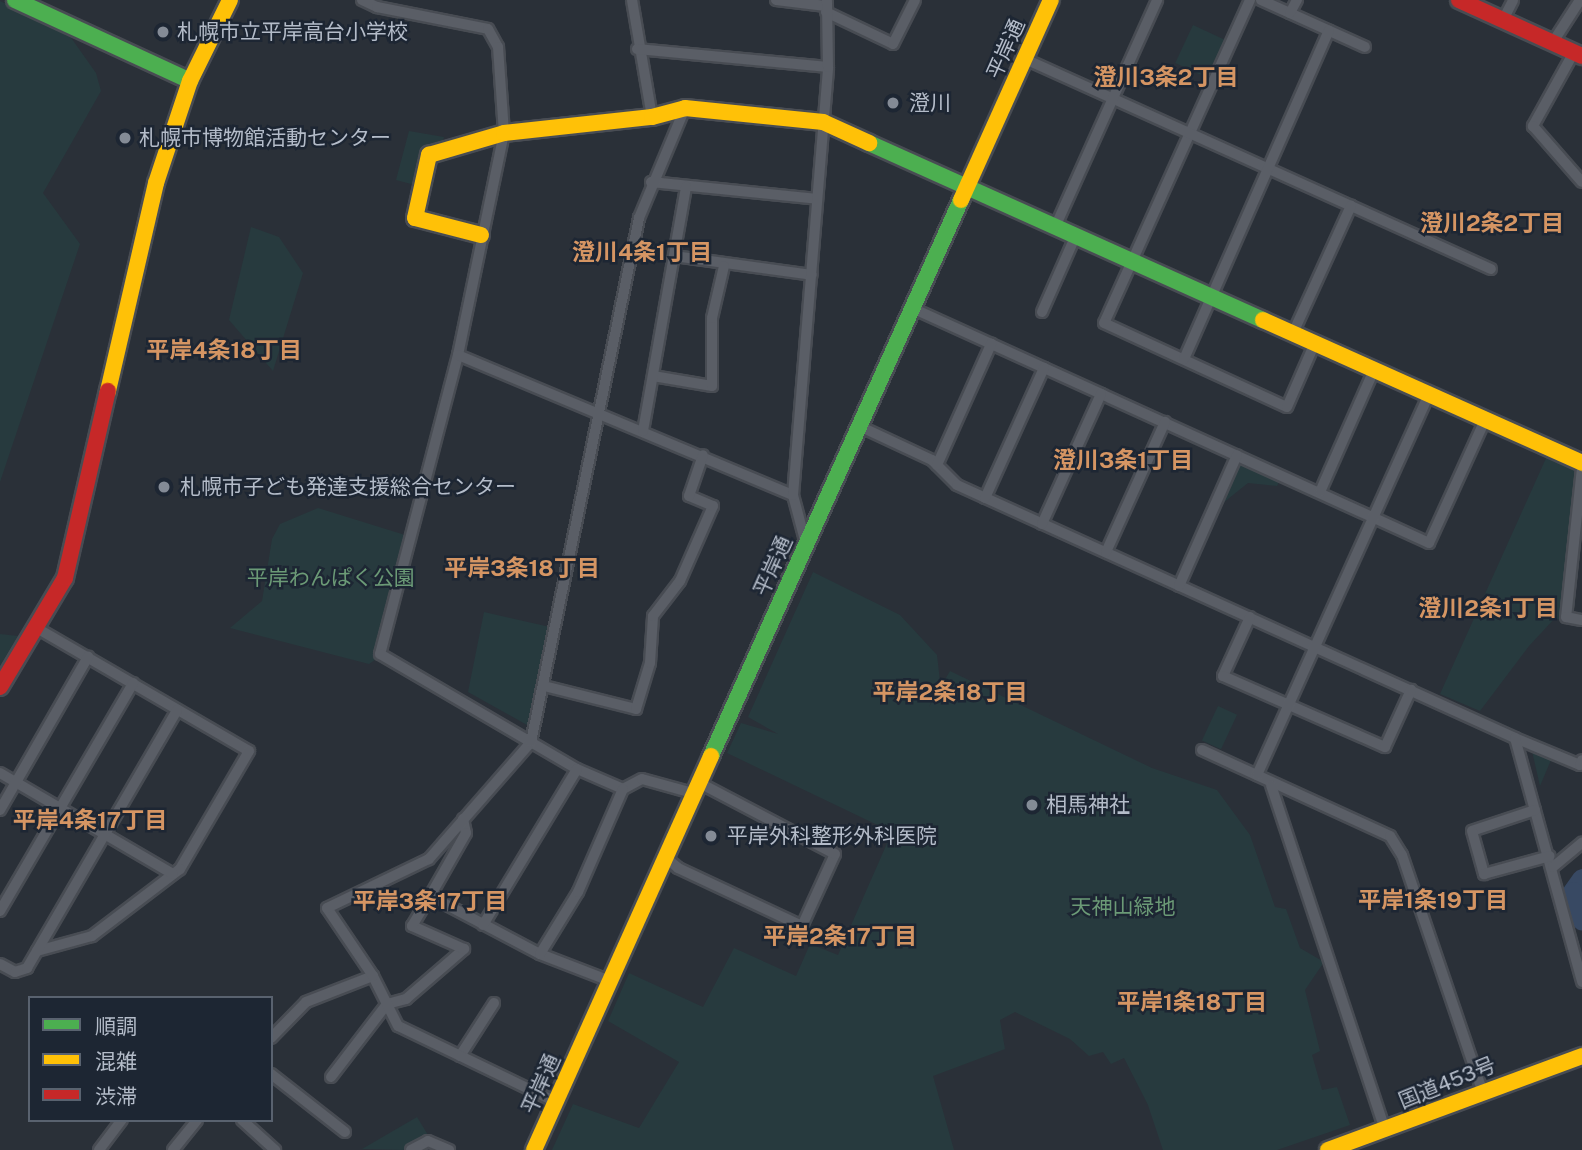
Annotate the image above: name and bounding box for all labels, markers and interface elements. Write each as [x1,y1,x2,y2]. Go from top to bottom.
street label: 平岸通 [982,15,1030,83]
place label: 札幌市立平岸高台小学校 [177,19,408,45]
marker: 札幌市立平岸高台小学校 [155,24,171,40]
district label: 澄川3条2丁目 [1094,63,1238,91]
place label: 澄川 [909,90,951,116]
marker: 澄川 [883,93,903,113]
place label: 札幌市博物館活動センター [139,125,391,151]
marker: 札幌市博物館活動センター [117,130,133,146]
district label: 澄川2条2丁目 [1420,209,1564,237]
district label: 澄川4条1丁目 [572,238,712,266]
district label: 平岸4条18丁目 [146,336,302,364]
district label: 澄川3条1丁目 [1053,446,1193,474]
place label: 札幌市子ども発達支援総合センター [180,474,516,500]
marker: 札幌市子ども発達支援総合センター [154,477,174,497]
street label: 平岸通 [749,532,797,600]
district label: 平岸3条18丁目 [444,554,600,582]
park label: 平岸わんぱく公園 [247,565,415,591]
district label: 澄川2条1丁目 [1418,594,1558,622]
district label: 平岸2条18丁目 [873,678,1027,706]
place label: 相馬神社 [1046,792,1130,818]
marker: 相馬神社 [1024,797,1040,813]
district label: 平岸4条17丁目 [13,806,167,834]
place label: 平岸外科整形外科医院 [727,823,937,849]
marker: 平岸外科整形外科医院 [701,826,721,846]
district label: 平岸1条19丁目 [1358,886,1508,914]
district label: 平岸3条17丁目 [353,887,507,915]
park label: 天神山緑地 [1071,894,1175,920]
district label: 平岸2条17丁目 [763,922,917,950]
district label: 平岸1条18丁目 [1117,988,1267,1016]
legend [28,996,273,1122]
text: 順調 [95,1014,137,1039]
text: 混雑 [95,1049,137,1074]
street label: 平岸通 [517,1050,565,1118]
street label: 国道453号 [1395,1052,1499,1114]
text: 渋滞 [95,1084,137,1109]

